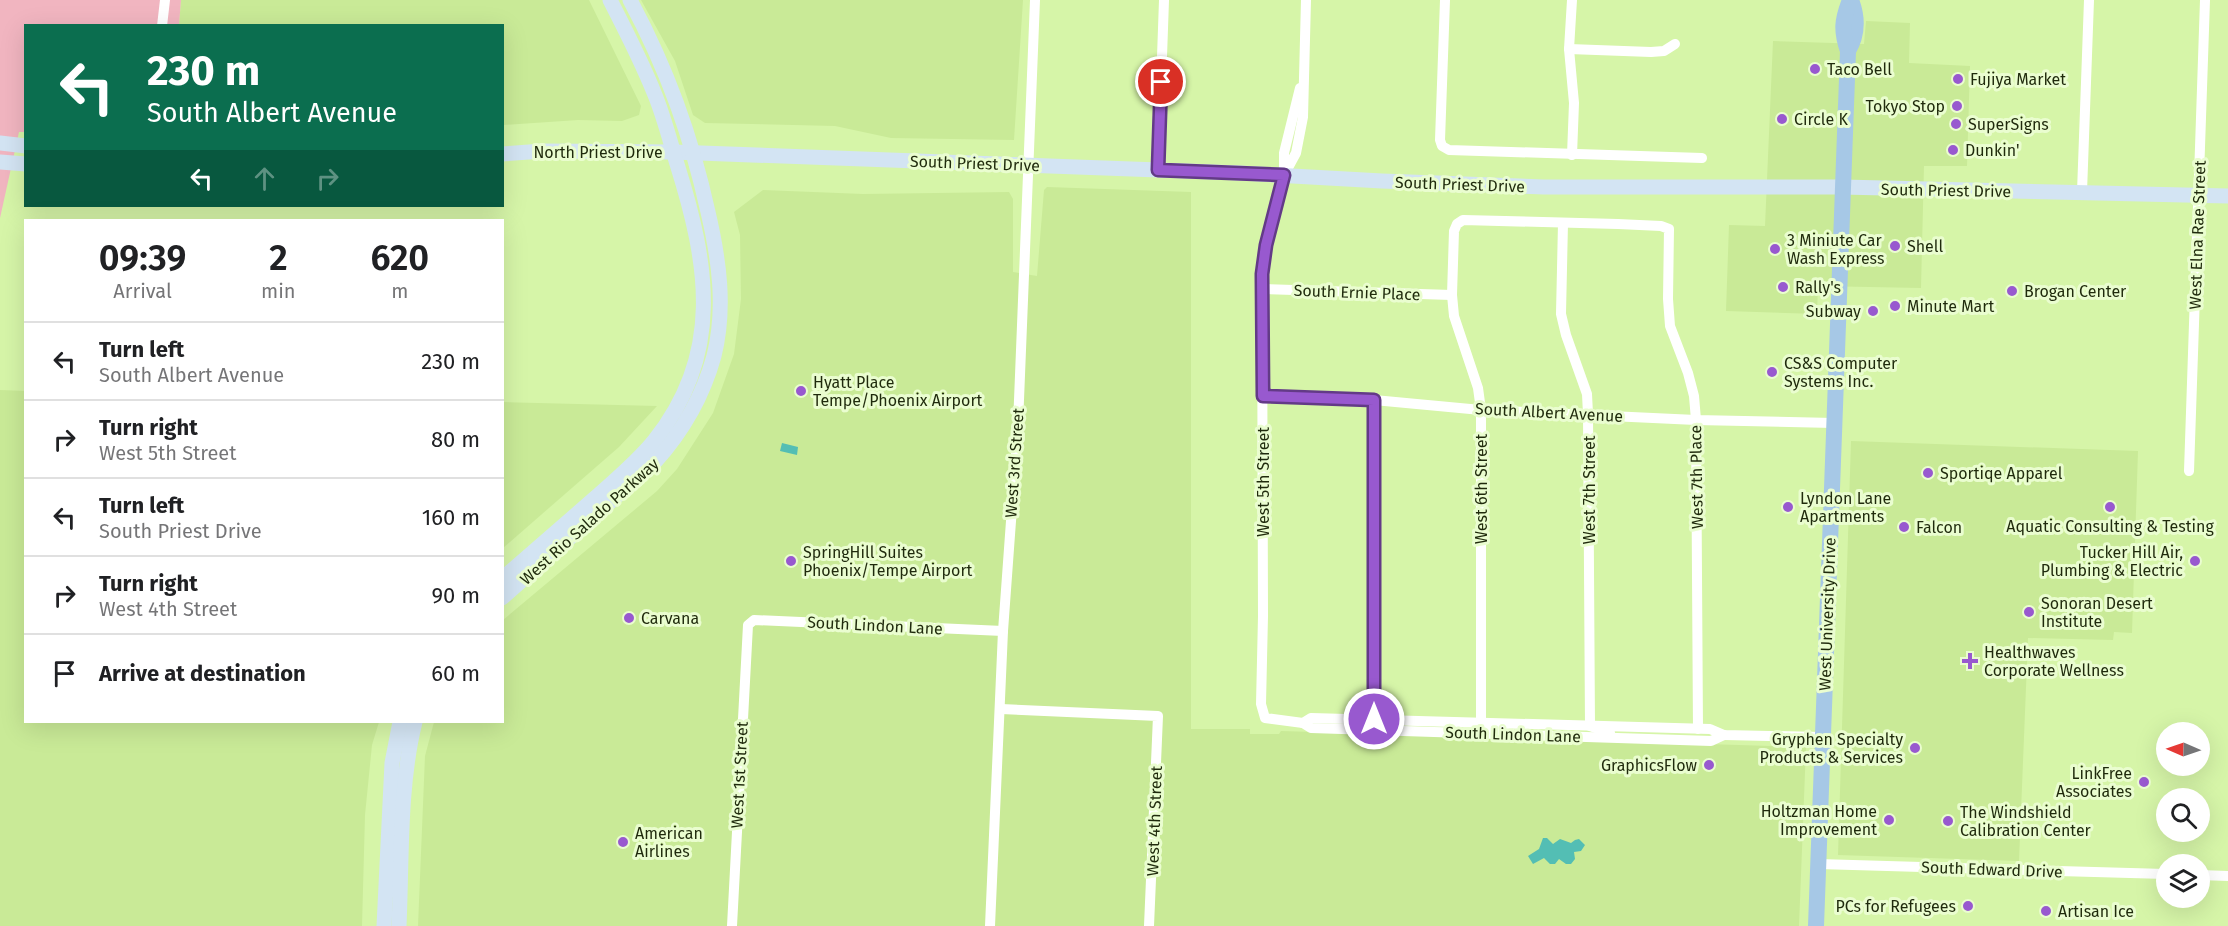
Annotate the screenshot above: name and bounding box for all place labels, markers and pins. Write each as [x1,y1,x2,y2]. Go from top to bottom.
pin [1135,56,1186,107]
place label: Taco Bell [1827,60,1892,79]
marker: Taco Bell [1808,62,1822,76]
place label: Fujiya Market [1970,70,2066,89]
marker: Fujiya Market [1951,72,1965,86]
place label: Tokyo Stop [1866,97,1945,116]
marker: Tokyo Stop [1950,99,1964,113]
place label: Circle K [1794,110,1848,129]
marker: Circle K [1775,112,1789,126]
place label: SuperSigns [1968,115,2049,134]
marker: SuperSigns [1949,117,1963,131]
place label: Dunkin' [1965,141,2019,160]
marker: Dunkin' [1946,143,1960,157]
place label: 3 Miniute Car Wash Express [1787,231,1884,268]
place label: Shell [1907,237,1944,256]
marker: Shell [1888,239,1902,253]
marker: 3 Miniute Car Wash Express [1768,242,1782,256]
place label: Rally's [1795,278,1841,297]
marker: Rally's [1776,280,1790,294]
place label: Brogan Center [2024,282,2127,301]
marker: Brogan Center [2005,284,2019,298]
place label: Minute Mart [1907,297,1994,316]
marker: Minute Mart [1888,299,1902,313]
place label: Subway [1806,302,1861,321]
marker: Subway [1866,304,1880,318]
place label: CS&S Computer Systems Inc. [1784,354,1898,391]
marker: CS&S Computer Systems Inc. [1765,365,1779,379]
place label: Hyatt Place Tempe/Phoenix Airport [813,373,983,410]
marker: Hyatt Place Tempe/Phoenix Airport [794,384,808,398]
place label: Sportiqe Apparel [1940,464,2063,483]
marker: Sportiqe Apparel [1921,466,1935,480]
place label: Lyndon Lane Apartments [1800,489,1891,526]
marker: Lyndon Lane Apartments [1781,500,1795,514]
marker: Aquatic Consulting & Testing [2103,500,2117,514]
place label: Aquatic Consulting & Testing [2006,517,2214,536]
place label: Falcon [1916,518,1962,537]
marker: Falcon [1897,520,1911,534]
place label: SpringHill Suites Phoenix/Tempe Airport [803,543,973,580]
place label: Tucker Hill Air, Plumbing & Electric [2041,543,2183,580]
marker: SpringHill Suites Phoenix/Tempe Airport [784,554,798,568]
marker: Tucker Hill Air, Plumbing & Electric [2188,554,2202,568]
place label: Sonoran Desert Institute [2041,594,2153,631]
marker: Sonoran Desert Institute [2022,605,2036,619]
place label: Carvana [641,609,699,628]
marker: Carvana [622,611,636,625]
place label: Healthwaves Corporate Wellness [1984,643,2124,680]
marker: Healthwaves Corporate Wellness [1961,652,1979,670]
place label: Gryphen Specialty Products & Services [1760,730,1903,767]
marker: Gryphen Specialty Products & Services [1908,741,1922,755]
place label: GraphicsFlow [1601,756,1698,775]
marker: GraphicsFlow [1702,758,1716,772]
place label: LinkFree Associates [2056,764,2132,801]
marker: LinkFree Associates [2137,775,2151,789]
place label: Holtzman Home Improvement [1761,802,1877,839]
place label: The Windshield Calibration Center [1960,803,2092,840]
marker: Holtzman Home Improvement [1882,813,1896,827]
marker: The Windshield Calibration Center [1941,814,1955,828]
place label: American Airlines [635,824,703,861]
marker: American Airlines [616,835,630,849]
place label: PCs for Refugees [1835,897,1956,916]
marker: PCs for Refugees [1961,899,1975,913]
place label: Artisan Ice [2058,902,2134,921]
marker: Artisan Ice [2039,904,2053,918]

